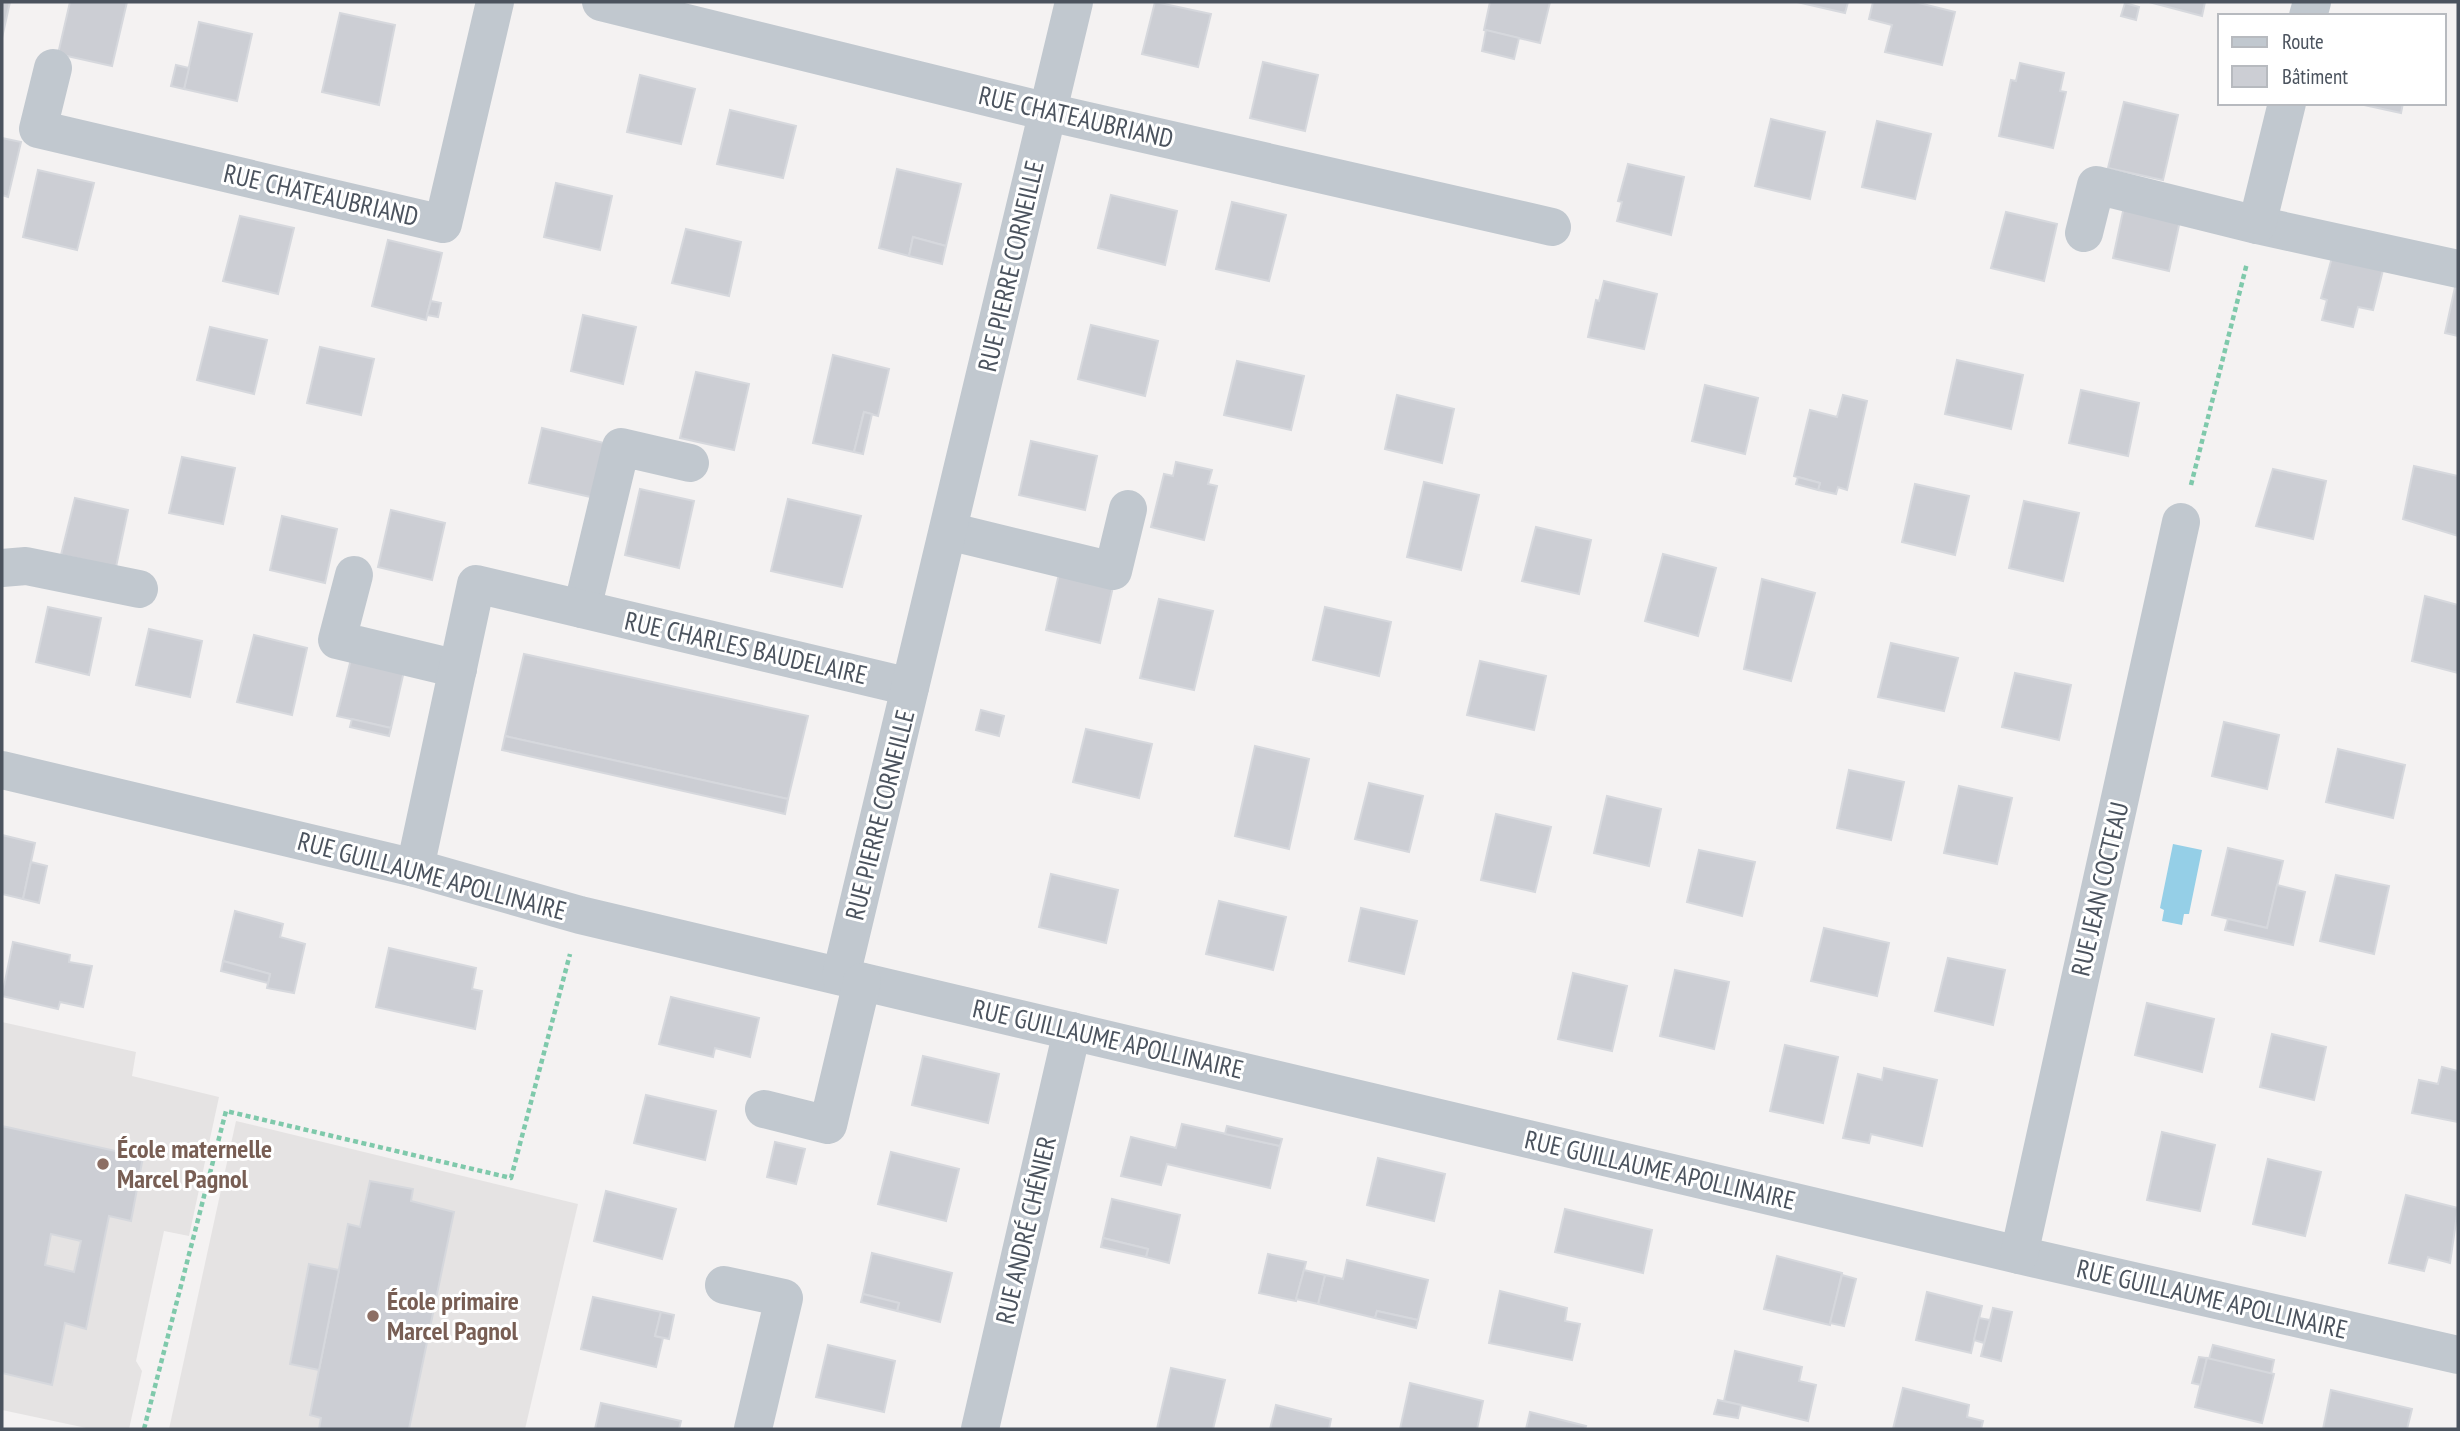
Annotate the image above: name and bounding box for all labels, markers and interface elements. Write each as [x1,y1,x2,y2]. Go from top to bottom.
legend [2218,14,2446,105]
text: Route [2282,28,2324,55]
text: Bâtiment [2282,63,2348,90]
street label: RUE CHATEAUBRIAND [976,78,1177,155]
street label: RUE CHATEAUBRIAND [221,156,422,233]
street label: RUE PIERRE CORNEILLE [970,157,1051,374]
street label: RUE CHARLES BAUDELAIRE [622,604,871,691]
street label: RUE PIERRE CORNEILLE [837,706,922,923]
street label: RUE JEAN COCTEAU [2063,799,2136,979]
street label: RUE GUILLAUME APOLLINAIRE [294,824,570,927]
street label: RUE GUILLAUME APOLLINAIRE [970,991,1247,1086]
street label: RUE GUILLAUME APOLLINAIRE [1522,1122,1799,1217]
place label: École maternelle Marcel Pagnol [117,1132,272,1195]
street label: RUE ANDRÉ CHÉNIER [988,1133,1063,1327]
marker: École maternelle Marcel Pagnol [95,1156,111,1172]
street label: RUE GUILLAUME APOLLINAIRE [2074,1251,2351,1346]
place label: École primaire Marcel Pagnol [387,1284,519,1347]
marker: École primaire Marcel Pagnol [365,1308,381,1324]

